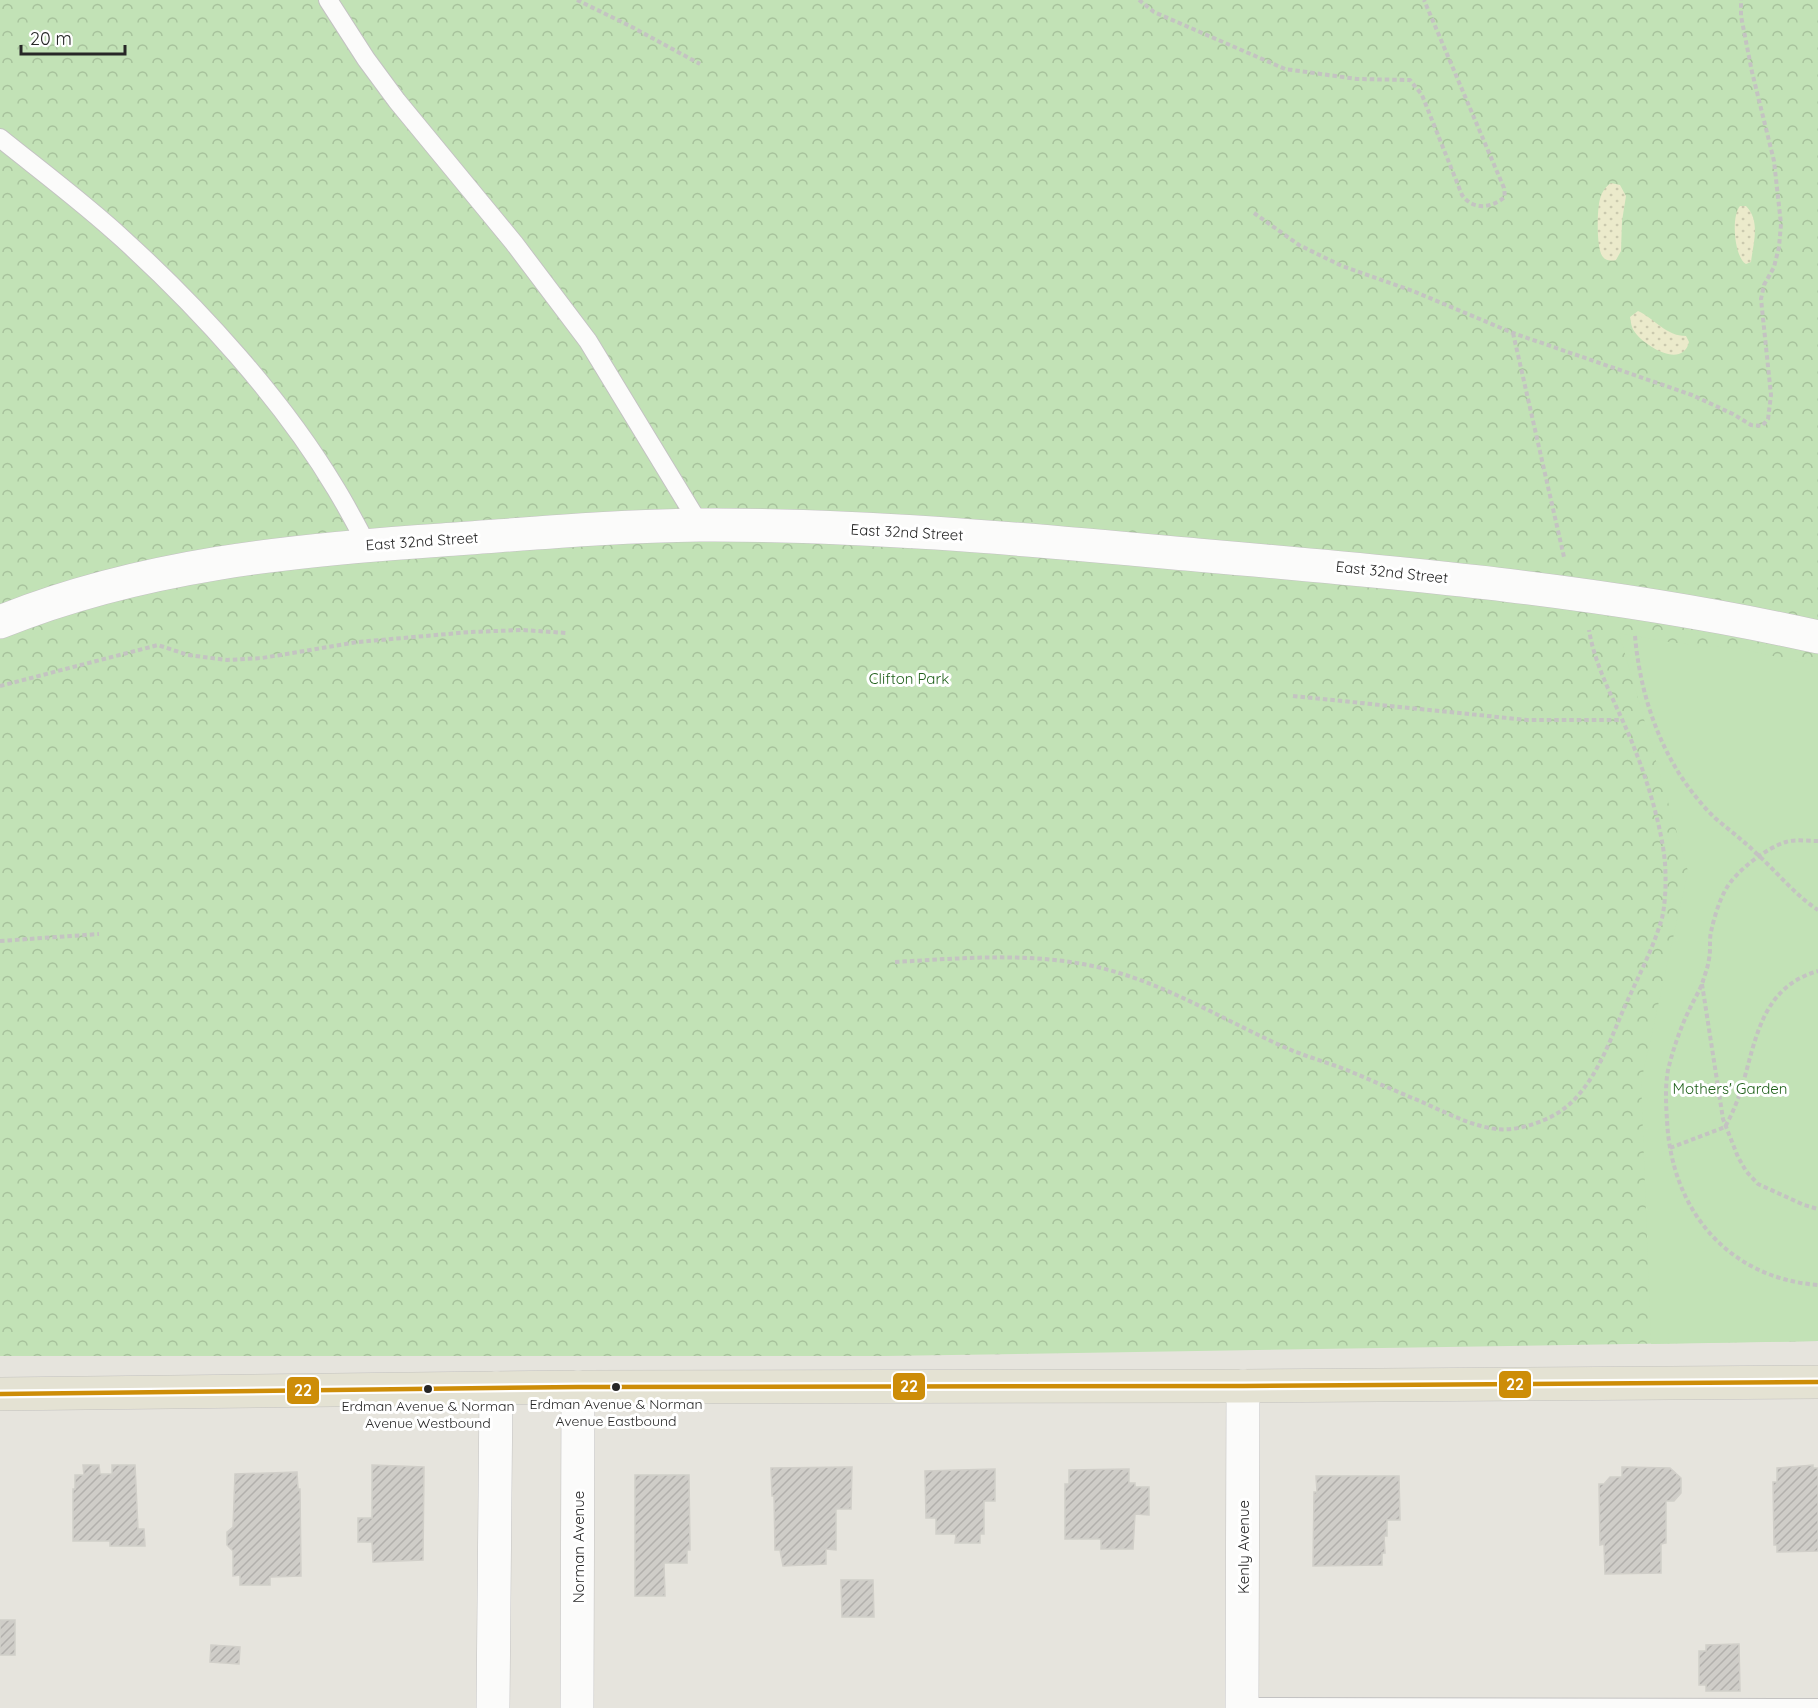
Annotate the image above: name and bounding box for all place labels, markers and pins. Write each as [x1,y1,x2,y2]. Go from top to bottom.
marker: Erdman Avenue & Norman Avenue Eastbound [610,1381,622,1393]
marker: Erdman Avenue & Norman Avenue Westbound [422,1383,434,1395]
place label: Erdman Avenue & Norman Avenue Eastbound [529,1395,703,1430]
place label: Erdman Avenue & Norman Avenue Westbound [341,1397,515,1432]

